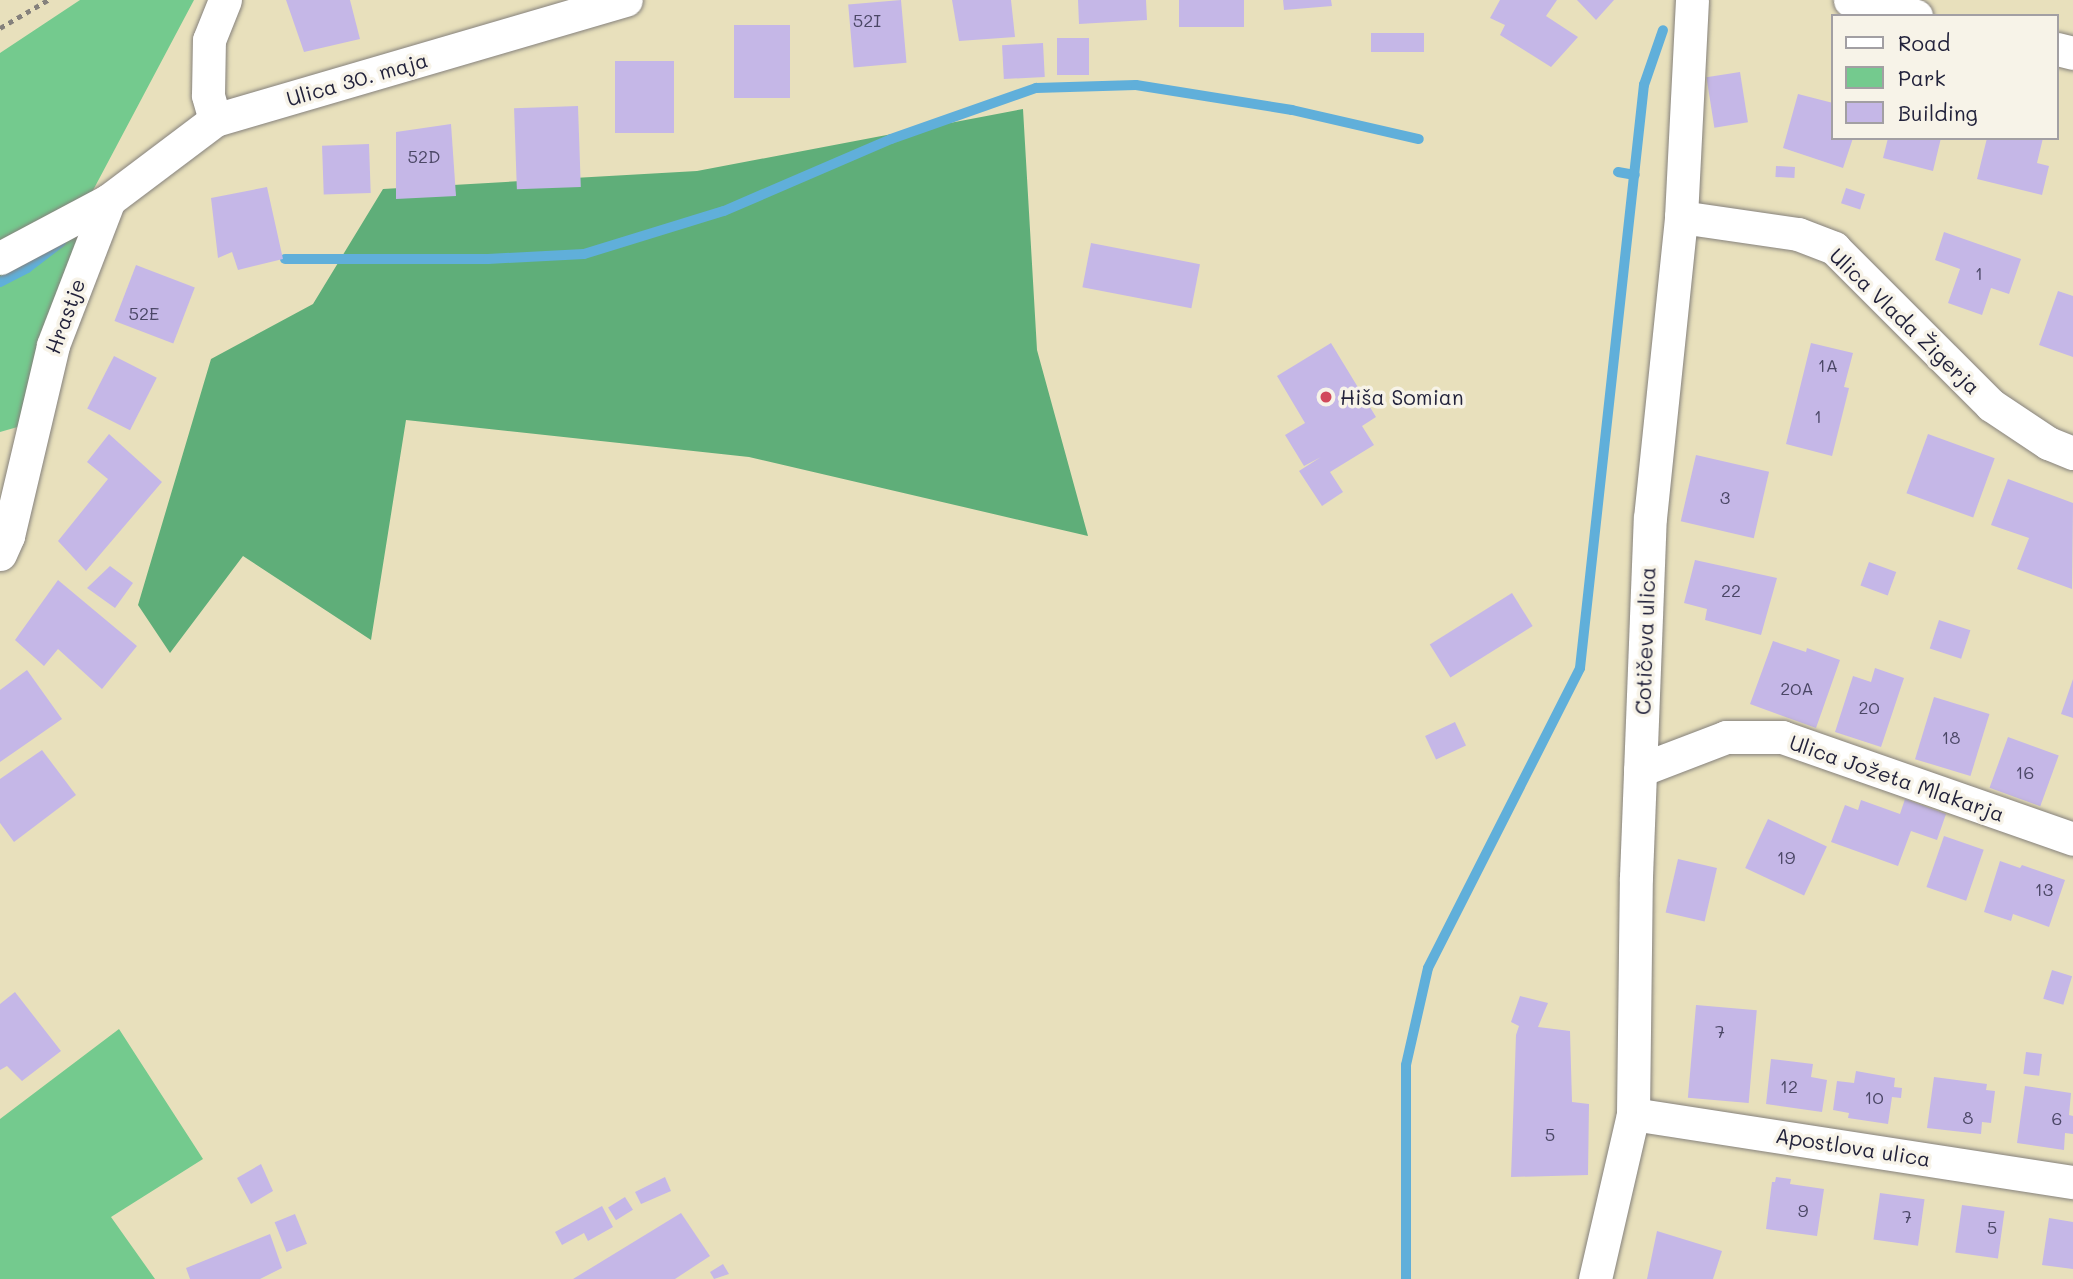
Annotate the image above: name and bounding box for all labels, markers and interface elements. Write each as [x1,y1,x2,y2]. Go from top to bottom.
house number: 52I [853,9,881,31]
legend [1832,14,2059,140]
text: Road [1898,29,1950,56]
street label: Ulica 30. maja [283,47,431,111]
text: Park [1898,64,1946,91]
text: Building [1898,99,1978,126]
house number: 52D [408,145,440,167]
street label: Ulica Vlada Žigerja [1825,243,1985,399]
house number: 1 [1975,262,1983,284]
street label: Hrastje [40,275,90,357]
house number: 52E [129,302,159,324]
house number: 1A [1818,354,1838,376]
place label: Hiša Somian [1340,384,1464,410]
marker: Hiša Somian [1318,389,1334,405]
house number: 1 [1814,405,1822,427]
house number: 3 [1720,486,1730,508]
street label: Cotičeva ulica [1630,567,1660,715]
house number: 22 [1721,579,1741,601]
house number: 20A [1780,677,1814,699]
house number: 20 [1858,696,1880,718]
house number: 18 [1942,726,1960,748]
street label: Ulica Jožeta Mlakarja [1786,729,2008,827]
house number: 16 [2016,761,2034,783]
house number: 19 [1777,846,1795,868]
house number: 13 [2035,878,2053,900]
house number: 7 [1715,1020,1725,1042]
house number: 12 [1780,1075,1798,1097]
house number: 10 [1864,1086,1884,1108]
house number: 8 [1963,1106,1973,1128]
house number: 6 [2052,1107,2062,1129]
street label: Apostlova ulica [1774,1122,1932,1172]
house number: 5 [1545,1123,1555,1145]
house number: 9 [1798,1199,1808,1221]
house number: 7 [1902,1205,1912,1227]
house number: 5 [1987,1216,1997,1238]

